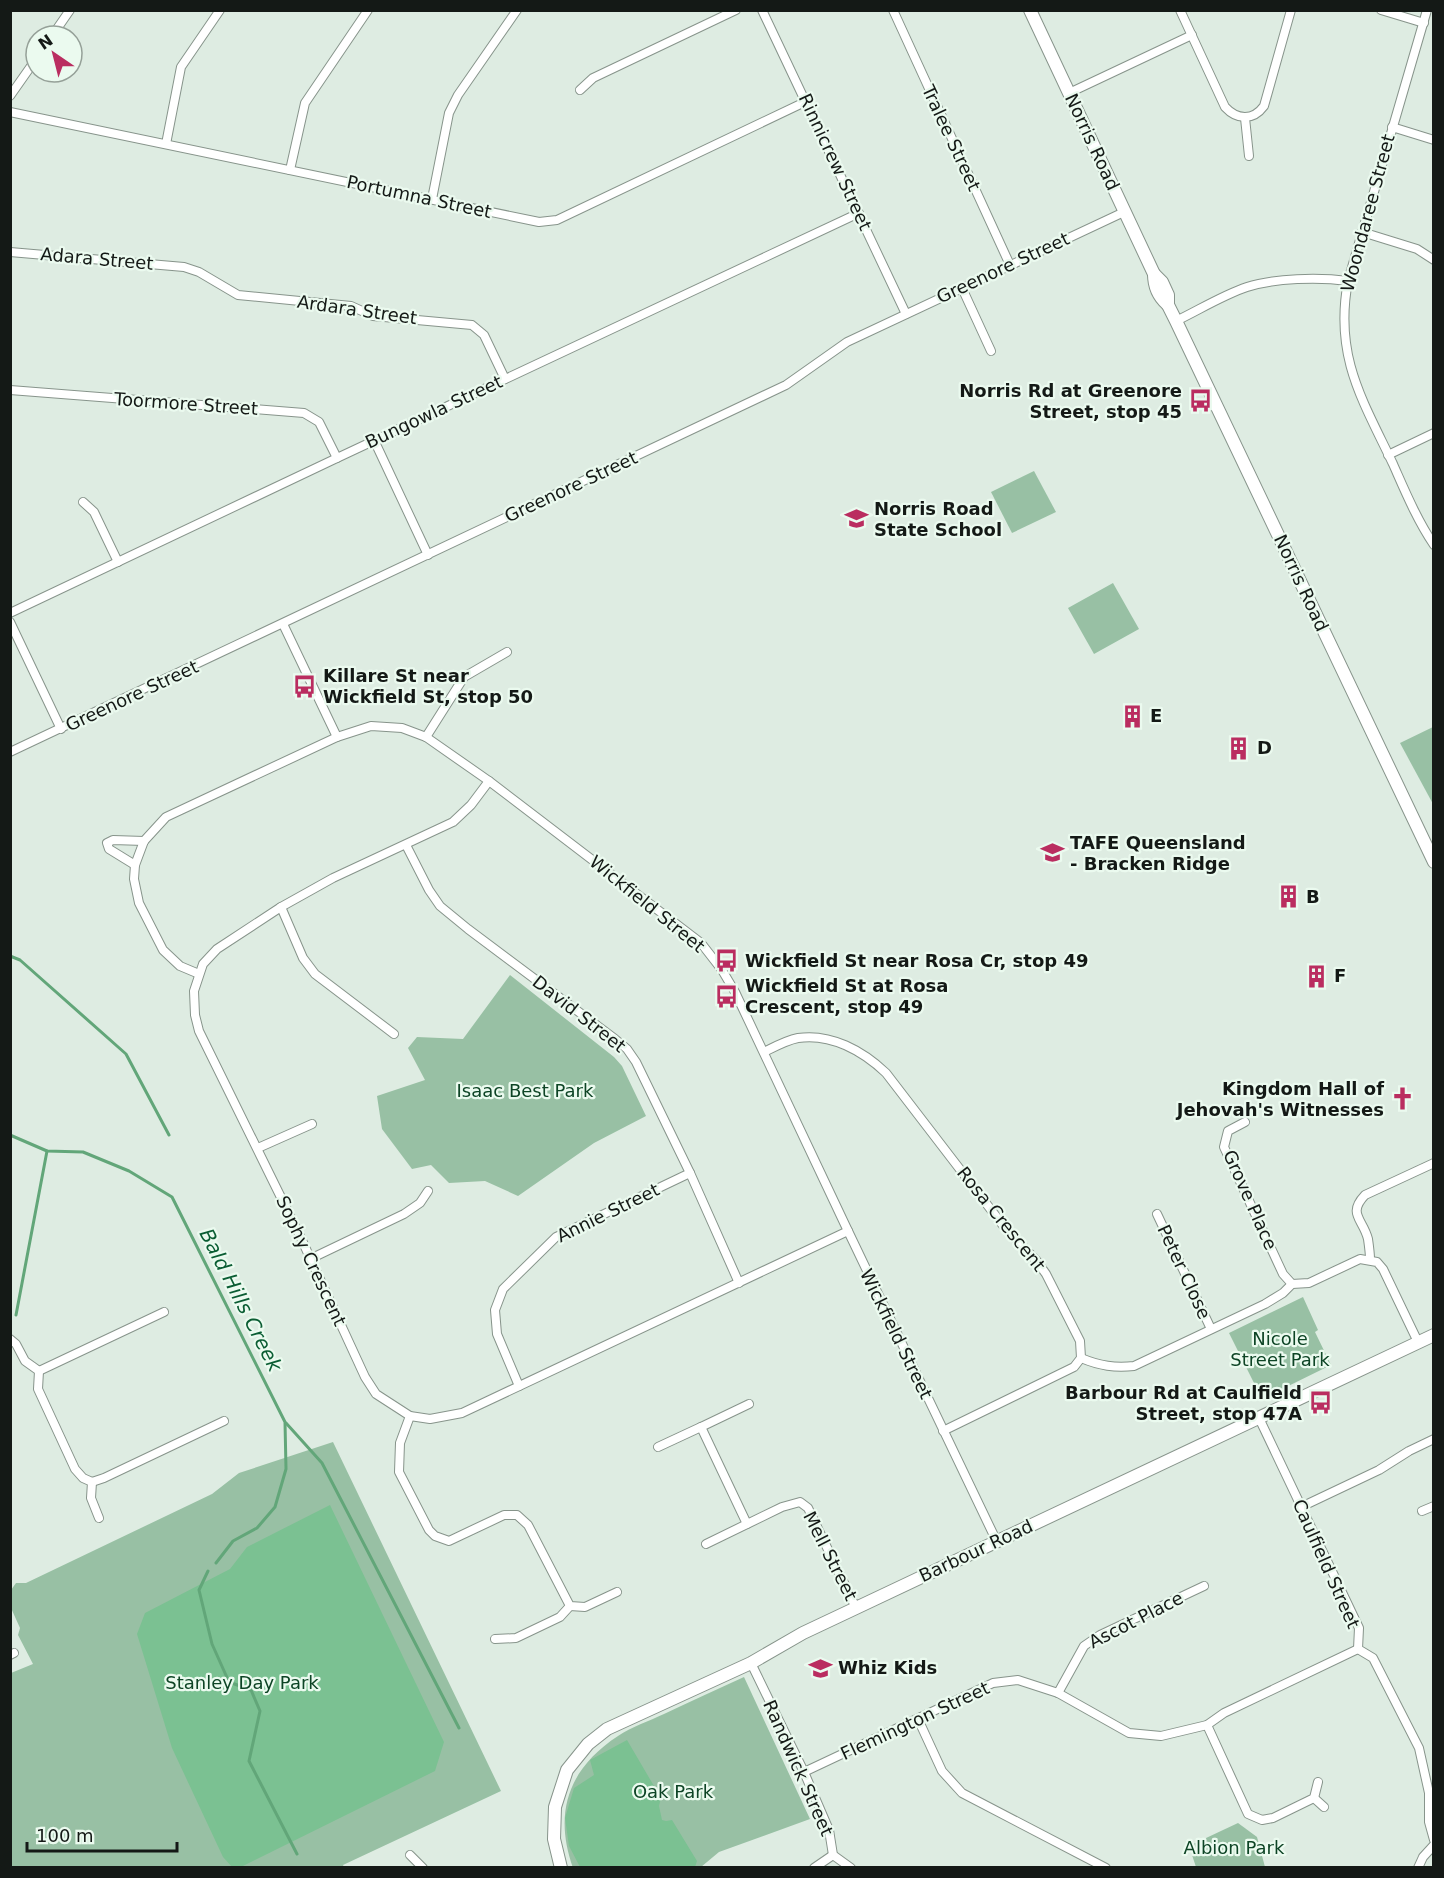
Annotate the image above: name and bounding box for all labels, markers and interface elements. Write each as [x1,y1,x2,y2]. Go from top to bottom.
north arrow [24,24,84,84]
text: N [35,31,57,54]
street label: Tralee Street [917,81,985,194]
street label: Rinnicrew Street [795,90,876,233]
street label: Norris Road [1061,90,1124,193]
street label: Woondaree Street [1336,132,1399,294]
street label: Portumna Street [345,171,493,222]
street label: Greenore Street [933,228,1072,307]
street label: Adara Street [40,243,154,274]
street label: Ardara Street [296,291,418,328]
street label: Bungowla Street [362,371,506,453]
place label: Norris Rd at Greenore Street, stop 45 [959,380,1182,422]
street label: Toormore Street [112,388,259,419]
bus stop icon: Norris Rd at Greenore Street, stop 45 [1187,388,1213,414]
street label: Greenore Street [501,447,640,526]
place label: Norris Road State School [874,498,1002,540]
school or university icon: Norris Road State School [843,506,869,532]
street label: Norris Road [1270,531,1333,634]
street label: Greenore Street [62,656,201,735]
place label: Killare St near Wickfield St, stop 50 [323,665,533,707]
bus stop icon: Killare St near Wickfield St, stop 50 [292,673,318,699]
building icon: E [1119,703,1145,729]
place label: E [1150,705,1162,726]
building icon: D [1226,735,1252,761]
place label: D [1257,737,1272,758]
place label: TAFE Queensland - Bracken Ridge [1070,832,1246,874]
school or university icon: TAFE Queensland - Bracken Ridge [1039,840,1065,866]
street label: Wickfield Street [586,851,709,956]
building icon: B [1275,884,1301,910]
place label: B [1306,886,1320,907]
bus stop icon: Wickfield St near Rosa Cr, stop 49 [714,948,740,974]
place label: Wickfield St near Rosa Cr, stop 49 [745,950,1088,971]
building icon: F [1303,963,1329,989]
place label: F [1334,965,1346,986]
street label: David Street [529,971,630,1056]
place label: Wickfield St at Rosa Crescent, stop 49 [745,975,948,1017]
bus stop icon: Wickfield St at Rosa Crescent, stop 49 [714,983,740,1009]
place label: Kingdom Hall of Jehovah's Witnesses [1175,1078,1384,1120]
park label: Isaac Best Park [457,1080,594,1101]
church icon: Kingdom Hall of Jehovah's Witnesses [1389,1086,1415,1112]
street label: Grove Place [1219,1147,1282,1253]
street label: Rosa Crescent [953,1162,1050,1275]
street label: Annie Street [553,1179,663,1246]
street label: Sophy Crescent [272,1192,351,1329]
street label: Peter Close [1153,1221,1215,1322]
water label: Bald Hills Creek [195,1224,288,1377]
street label: Wickfield Street [856,1265,937,1402]
park label: Nicole Street Park [1230,1328,1330,1370]
place label: Barbour Rd at Caulfield Street, stop 47A [1065,1382,1302,1424]
bus stop icon: Barbour Rd at Caulfield Street, stop 47A [1307,1390,1333,1416]
street label: Caulfield Street [1289,1496,1364,1632]
street label: Mell Street [799,1508,862,1604]
street label: Barbour Road [916,1515,1036,1586]
street label: Ascot Place [1085,1587,1187,1652]
school or university icon: Whiz Kids [807,1655,833,1681]
place label: Whiz Kids [838,1657,937,1678]
park label: Stanley Day Park [165,1672,319,1693]
street label: Flemington Street [837,1677,993,1764]
street label: Randwick Street [759,1697,838,1839]
park label: Oak Park [633,1781,714,1802]
scale bar [27,1815,177,1853]
text: 100 m [36,1825,94,1846]
park label: Albion Park [1184,1837,1285,1858]

